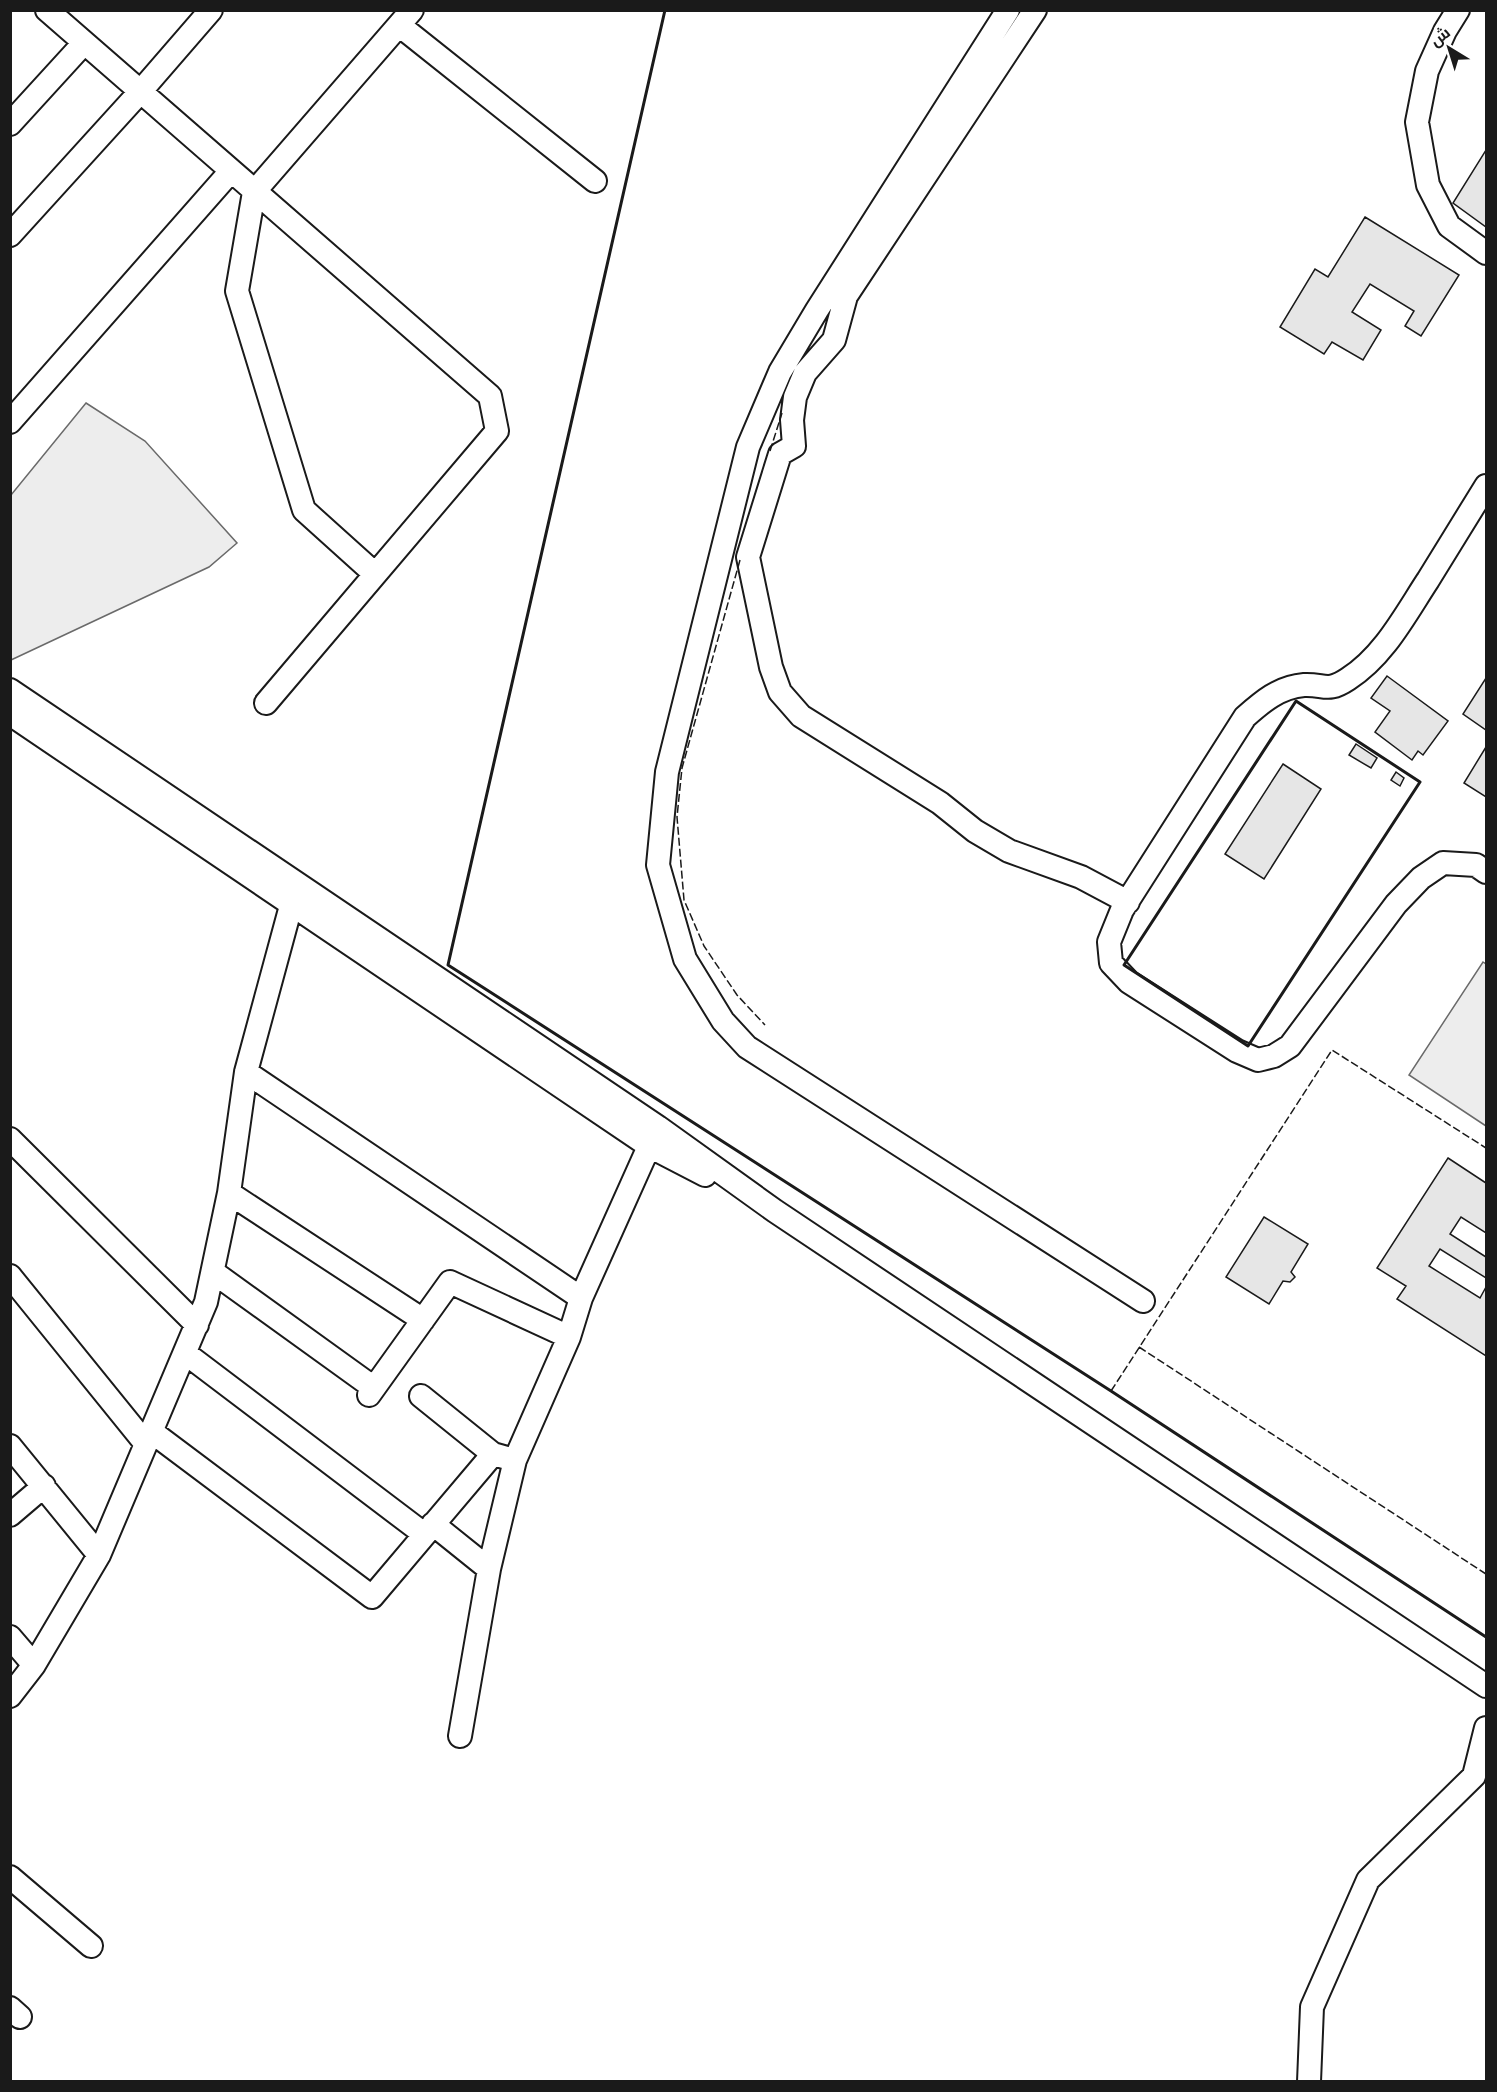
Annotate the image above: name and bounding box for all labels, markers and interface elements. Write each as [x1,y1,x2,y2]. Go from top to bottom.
north arrow [1419,18,1479,78]
text: ش [1426,23,1454,50]

